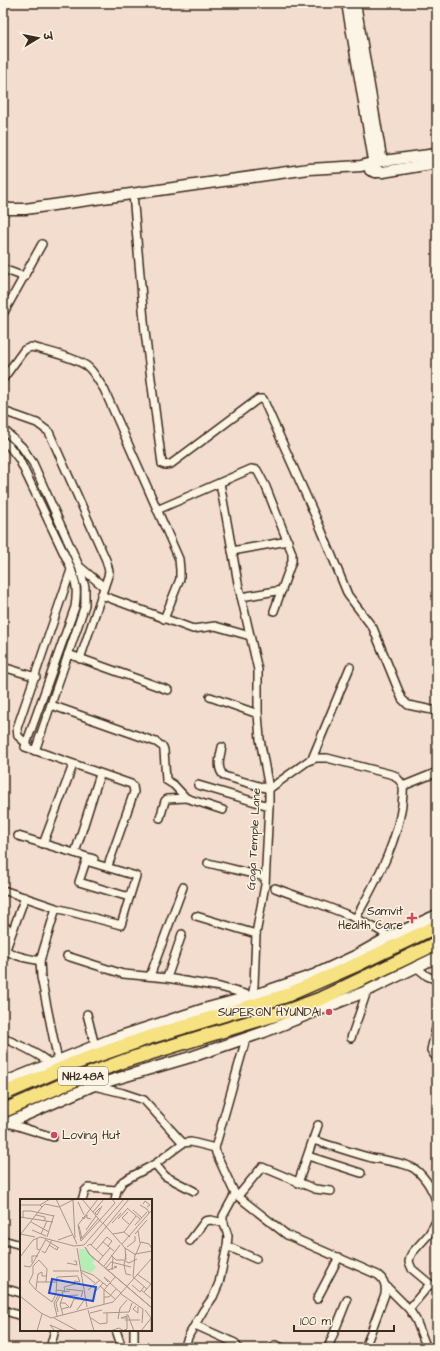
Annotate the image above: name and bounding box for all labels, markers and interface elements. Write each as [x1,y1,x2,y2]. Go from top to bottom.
north arrow [18,18,58,58]
text: उ [39,30,56,43]
street label: Goga Temple Lane [243,787,266,891]
place label: Samvit Health Care [338,903,404,934]
marker: Samvit Health Care [406,912,418,924]
place label: SUPERON HYUNDAI [218,1004,321,1021]
marker: SUPERON HYUNDAI [324,1007,334,1017]
road number: NH248A [58,1067,108,1085]
place label: Loving Hut [62,1127,120,1145]
marker: Loving Hut [49,1130,59,1140]
inset map [20,1199,152,1331]
scale bar [294,1307,394,1333]
text: 100 m [300,1313,331,1330]

